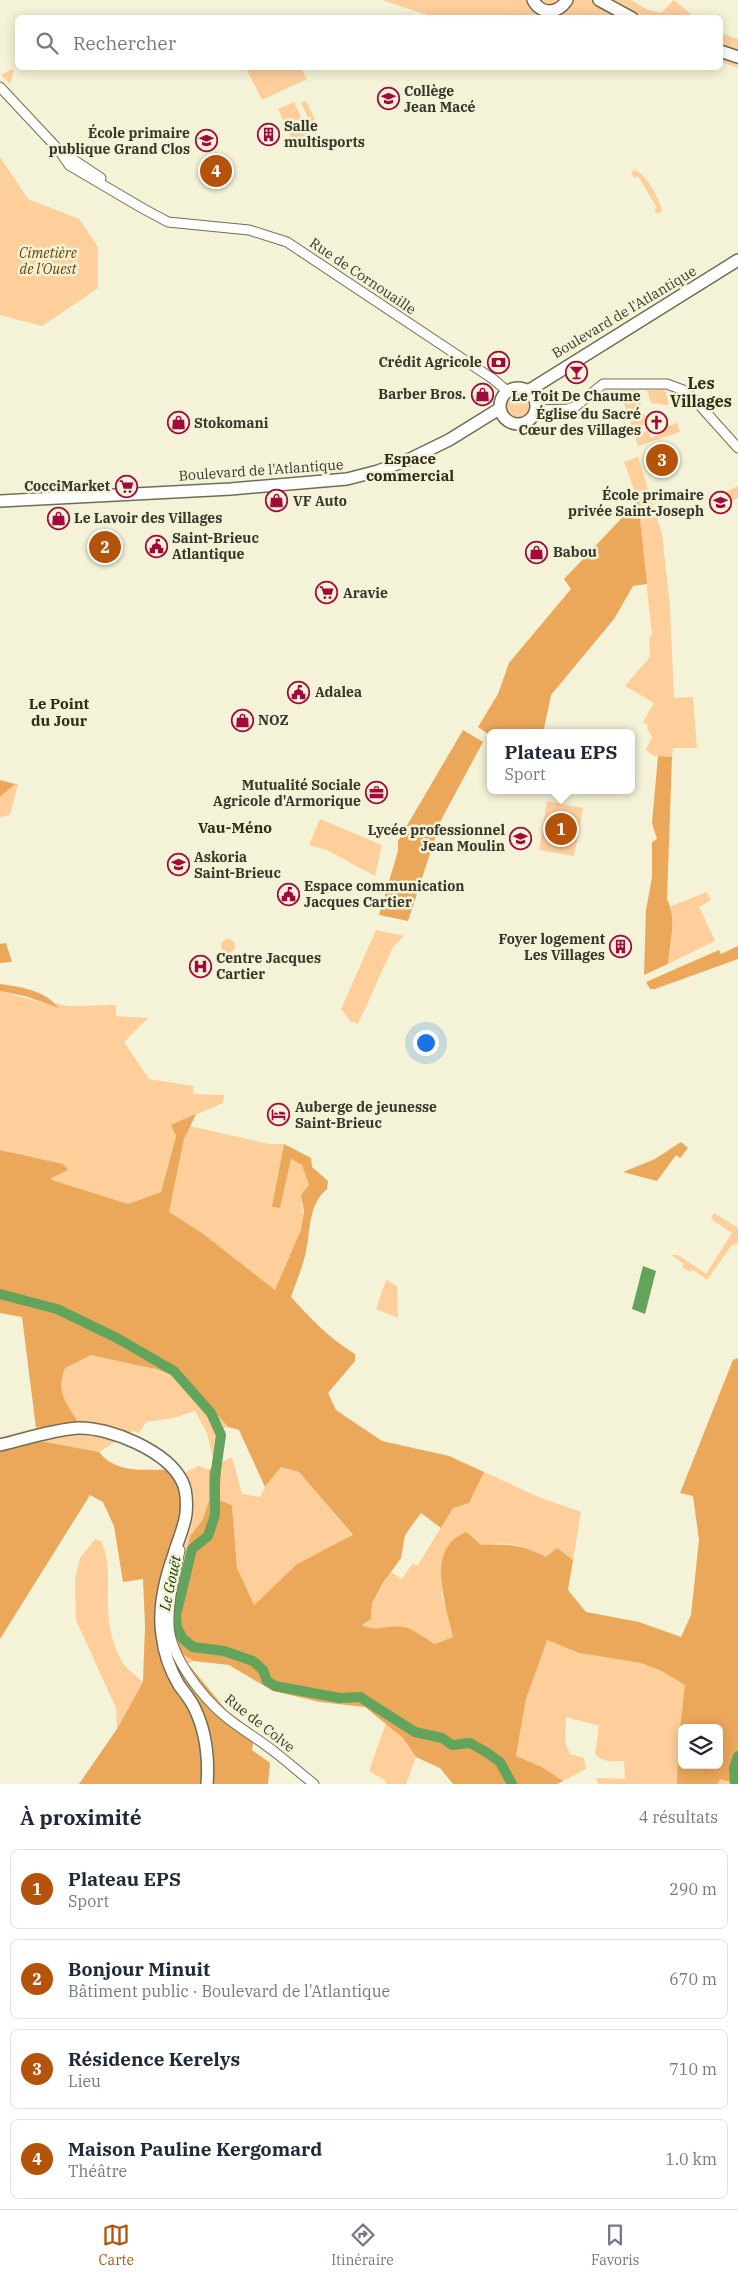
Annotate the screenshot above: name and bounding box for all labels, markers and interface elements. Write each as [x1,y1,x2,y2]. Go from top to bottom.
search box [15,15,723,70]
icon: search [33,29,61,57]
text: Rechercher [73,31,176,55]
place label: Collège Jean Macé [404,82,476,116]
school or university icon: Collège Jean Macé [376,87,400,111]
place label: Salle multisports [284,117,365,151]
building icon: Salle multisports [256,122,280,146]
place label: École primaire publique Grand Clos [49,123,190,158]
school or university icon: École primaire publique Grand Clos [194,129,218,153]
pin: 4 [200,152,232,190]
street label: Rue de Cornouaille [306,234,420,318]
park label: Cimetière de l'Ouest [19,244,78,278]
street label: Boulevard de l'Atlantique [549,262,699,362]
bank icon: Crédit Agricole [486,350,510,374]
place label: Crédit Agricole [378,353,482,371]
bar icon: Le Toit De Chaume [564,361,588,385]
district label: Les Villages [670,373,732,411]
shop icon: Barber Bros. [470,382,494,406]
place label: Barber Bros. [378,385,466,403]
place label: Le Toit De Chaume [511,387,641,405]
place label: Église du Sacré Cœur des Villages [519,404,641,439]
church icon: Église du Sacré Cœur des Villages [645,410,669,434]
shop icon: Stokomani [166,411,190,435]
place label: Stokomani [194,414,269,432]
pin: 3 [646,441,678,479]
district label: Espace commercial [366,449,454,485]
street label: Boulevard de l'Atlantique [178,455,344,485]
supermarket icon: CocciMarket [114,474,138,498]
place label: CocciMarket [24,477,110,495]
place label: École primaire privée Saint-Joseph [568,485,704,520]
shop icon: VF Auto [265,489,289,513]
school or university icon: École primaire privée Saint-Joseph [708,491,732,515]
place label: VF Auto [293,492,347,510]
shop icon: Le Lavoir des Villages [46,506,70,530]
place label: Le Lavoir des Villages [74,509,222,527]
pin: 2 [89,528,121,566]
place label: Saint-Brieuc Atlantique [172,529,259,563]
public building icon: Saint-Brieuc Atlantique [144,534,168,558]
shop icon: Babou [525,540,549,564]
place label: Babou [553,543,597,561]
supermarket icon: Aravie [315,581,339,605]
place label: Aravie [343,584,388,602]
public building icon: Adalea [287,680,311,704]
place label: Adalea [315,683,362,701]
district label: Le Point du Jour [29,694,90,730]
shop icon: NOZ [230,708,254,732]
place label: NOZ [258,711,289,729]
popup [487,729,635,794]
text: Plateau EPS [505,740,617,764]
text: Sport [505,764,546,784]
place label: Mutualité Sociale Agricole d'Armorique [213,776,361,810]
office icon: Mutualité Sociale Agricole d'Armorique [365,781,389,805]
pin: 1 [545,810,577,848]
district label: Vau-Méno [198,818,272,837]
place label: Lycée professionnel Jean Moulin [368,821,505,855]
school or university icon: Lycée professionnel Jean Moulin [509,826,533,850]
place label: Askoria Saint-Brieuc [194,848,281,882]
school or university icon: Askoria Saint-Brieuc [166,853,190,877]
place label: Espace communication Jacques Cartier [304,877,465,911]
public building icon: Espace communication Jacques Cartier [276,882,300,906]
place label: Foyer logement Les Villages [499,930,605,964]
building icon: Foyer logement Les Villages [609,935,633,959]
place label: Centre Jacques Cartier [216,949,321,983]
hospital icon: Centre Jacques Cartier [188,954,212,978]
your location [413,1030,439,1056]
place label: Auberge de jeunesse Saint-Brieuc [295,1098,437,1132]
hotel icon: Auberge de jeunesse Saint-Brieuc [267,1103,291,1127]
water label: Le Gouët [155,1553,185,1613]
street label: Rue de Colve [221,1690,299,1756]
map controls [678,1724,723,1769]
button: layers [678,1724,723,1769]
text: À proximité [20,1803,142,1831]
text: 4 résultats [639,1807,718,1827]
text: Plateau EPS [68,1867,181,1891]
text: 1 [32,1879,42,1899]
text: 290 m [669,1879,717,1899]
text: Sport [68,1891,109,1911]
text: Bonjour Minuit [68,1957,210,1981]
text: 2 [32,1969,42,1989]
text: 670 m [669,1969,717,1989]
text: Bâtiment public · Boulevard de l'Atlantique [68,1981,390,2001]
text: Résidence Kerelys [68,2047,240,2071]
text: 3 [32,2059,42,2079]
text: 710 m [669,2059,717,2079]
text: Lieu [68,2071,101,2091]
text: Maison Pauline Kergomard [68,2137,322,2161]
text: 4 [32,2149,42,2169]
text: 1.0 km [665,2149,717,2169]
text: Théâtre [68,2161,127,2181]
tab: Carte [99,2221,134,2269]
tab: Itinéraire [331,2221,394,2269]
tab: Favoris [591,2221,639,2269]

